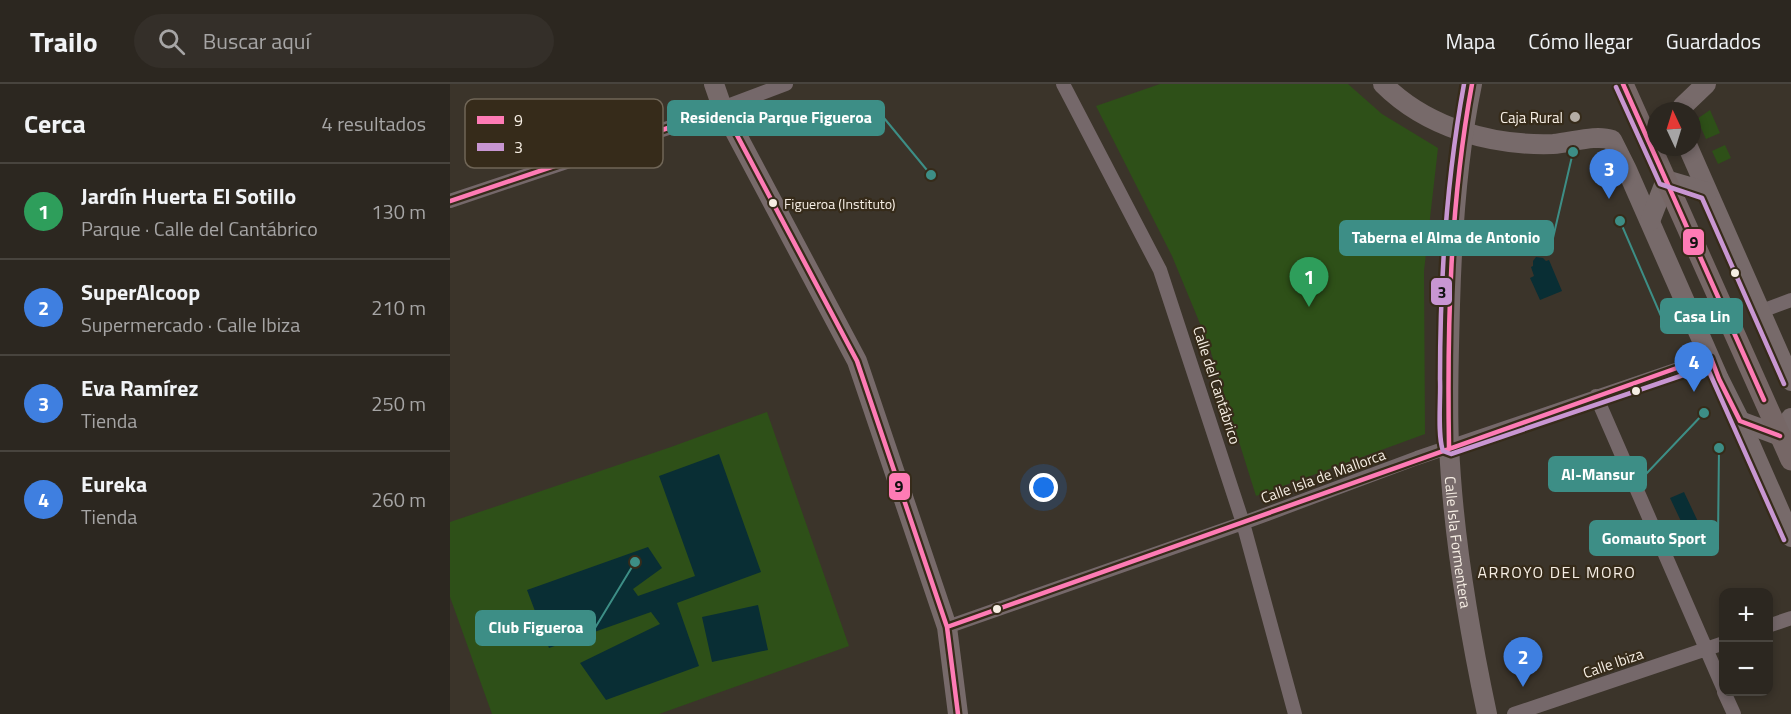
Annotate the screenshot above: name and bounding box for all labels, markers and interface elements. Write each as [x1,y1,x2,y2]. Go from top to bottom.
search box [134,14,554,68]
text: Trailo [30,20,98,63]
text: Buscar aquí [203,24,310,58]
icon: search [155,25,188,58]
text: Mapa [1446,25,1495,57]
text: Cómo llegar [1528,25,1633,57]
text: Guardados [1666,25,1761,57]
legend [465,99,663,168]
callout: Residencia Parque Figueroa [668,101,884,135]
north arrow [1647,102,1701,156]
text: Cerca [24,104,86,143]
text: Residencia Parque Figueroa [680,105,872,129]
place label: Caja Rural [1500,106,1563,129]
text: 4 resultados [322,108,426,139]
text: 9 [514,108,523,132]
marker: Caja Rural [1568,110,1582,124]
text: 3 [514,135,523,159]
pin: 3 [1590,150,1628,199]
text: Jardín Huerta El Sotillo [81,179,296,213]
place label: Figueroa (Instituto) [784,193,896,214]
text: 1 [38,196,49,227]
text: 130 m [371,196,426,227]
marker: Figueroa (Instituto) [767,197,779,209]
text: Parque · Calle del Cantábrico [81,213,318,244]
callout: Taberna el Alma de Antonio [1340,221,1553,255]
text: Taberna el Alma de Antonio [1352,225,1540,249]
line badge: 9 [1682,228,1705,256]
text: 9 [1690,230,1699,254]
pin: 1 [1290,258,1328,307]
unlabelled marker [1729,267,1741,279]
text: SuperAlcoop [81,275,200,309]
line badge: 3 [1430,277,1453,306]
text: 3 [1438,280,1446,304]
text: 2 [38,292,49,323]
text: 210 m [371,292,426,323]
callout: Casa Lin [1661,299,1742,333]
text: Casa Lin [1674,304,1730,328]
text: Supermercado · Calle Ibiza [81,309,300,340]
street label: Calle del Cantábrico [1187,323,1247,447]
pin: 4 [1674,342,1714,392]
text: Eva Ramírez [81,371,198,405]
unlabelled marker [1630,385,1642,397]
text: 3 [38,388,49,419]
text: 250 m [371,388,426,419]
text: Tienda [81,405,137,436]
street label: Calle Isla de Mallorca [1257,443,1389,509]
callout: Al-Mansur [1549,457,1646,491]
text: Al-Mansur [1561,462,1635,486]
text: Eureka [81,467,147,501]
line badge: 9 [888,472,911,501]
your location [1029,473,1058,502]
text: 9 [895,474,904,498]
street label: Calle Isla Formentera [1439,475,1478,610]
text: 4 [38,484,49,515]
text: 260 m [371,484,426,515]
text: Tienda [81,501,137,532]
callout: Gomauto Sport [1590,521,1718,555]
text: Gomauto Sport [1602,526,1706,550]
district label: ARROYO DEL MORO [1478,560,1636,584]
map controls [1719,588,1773,696]
button: + [1719,588,1773,642]
unlabelled marker [991,603,1003,615]
callout: Club Figueroa [476,611,595,645]
text: Club Figueroa [489,615,583,639]
pin: 2 [1504,638,1542,687]
street label: Calle Ibiza [1580,642,1647,684]
button: − [1719,642,1773,696]

